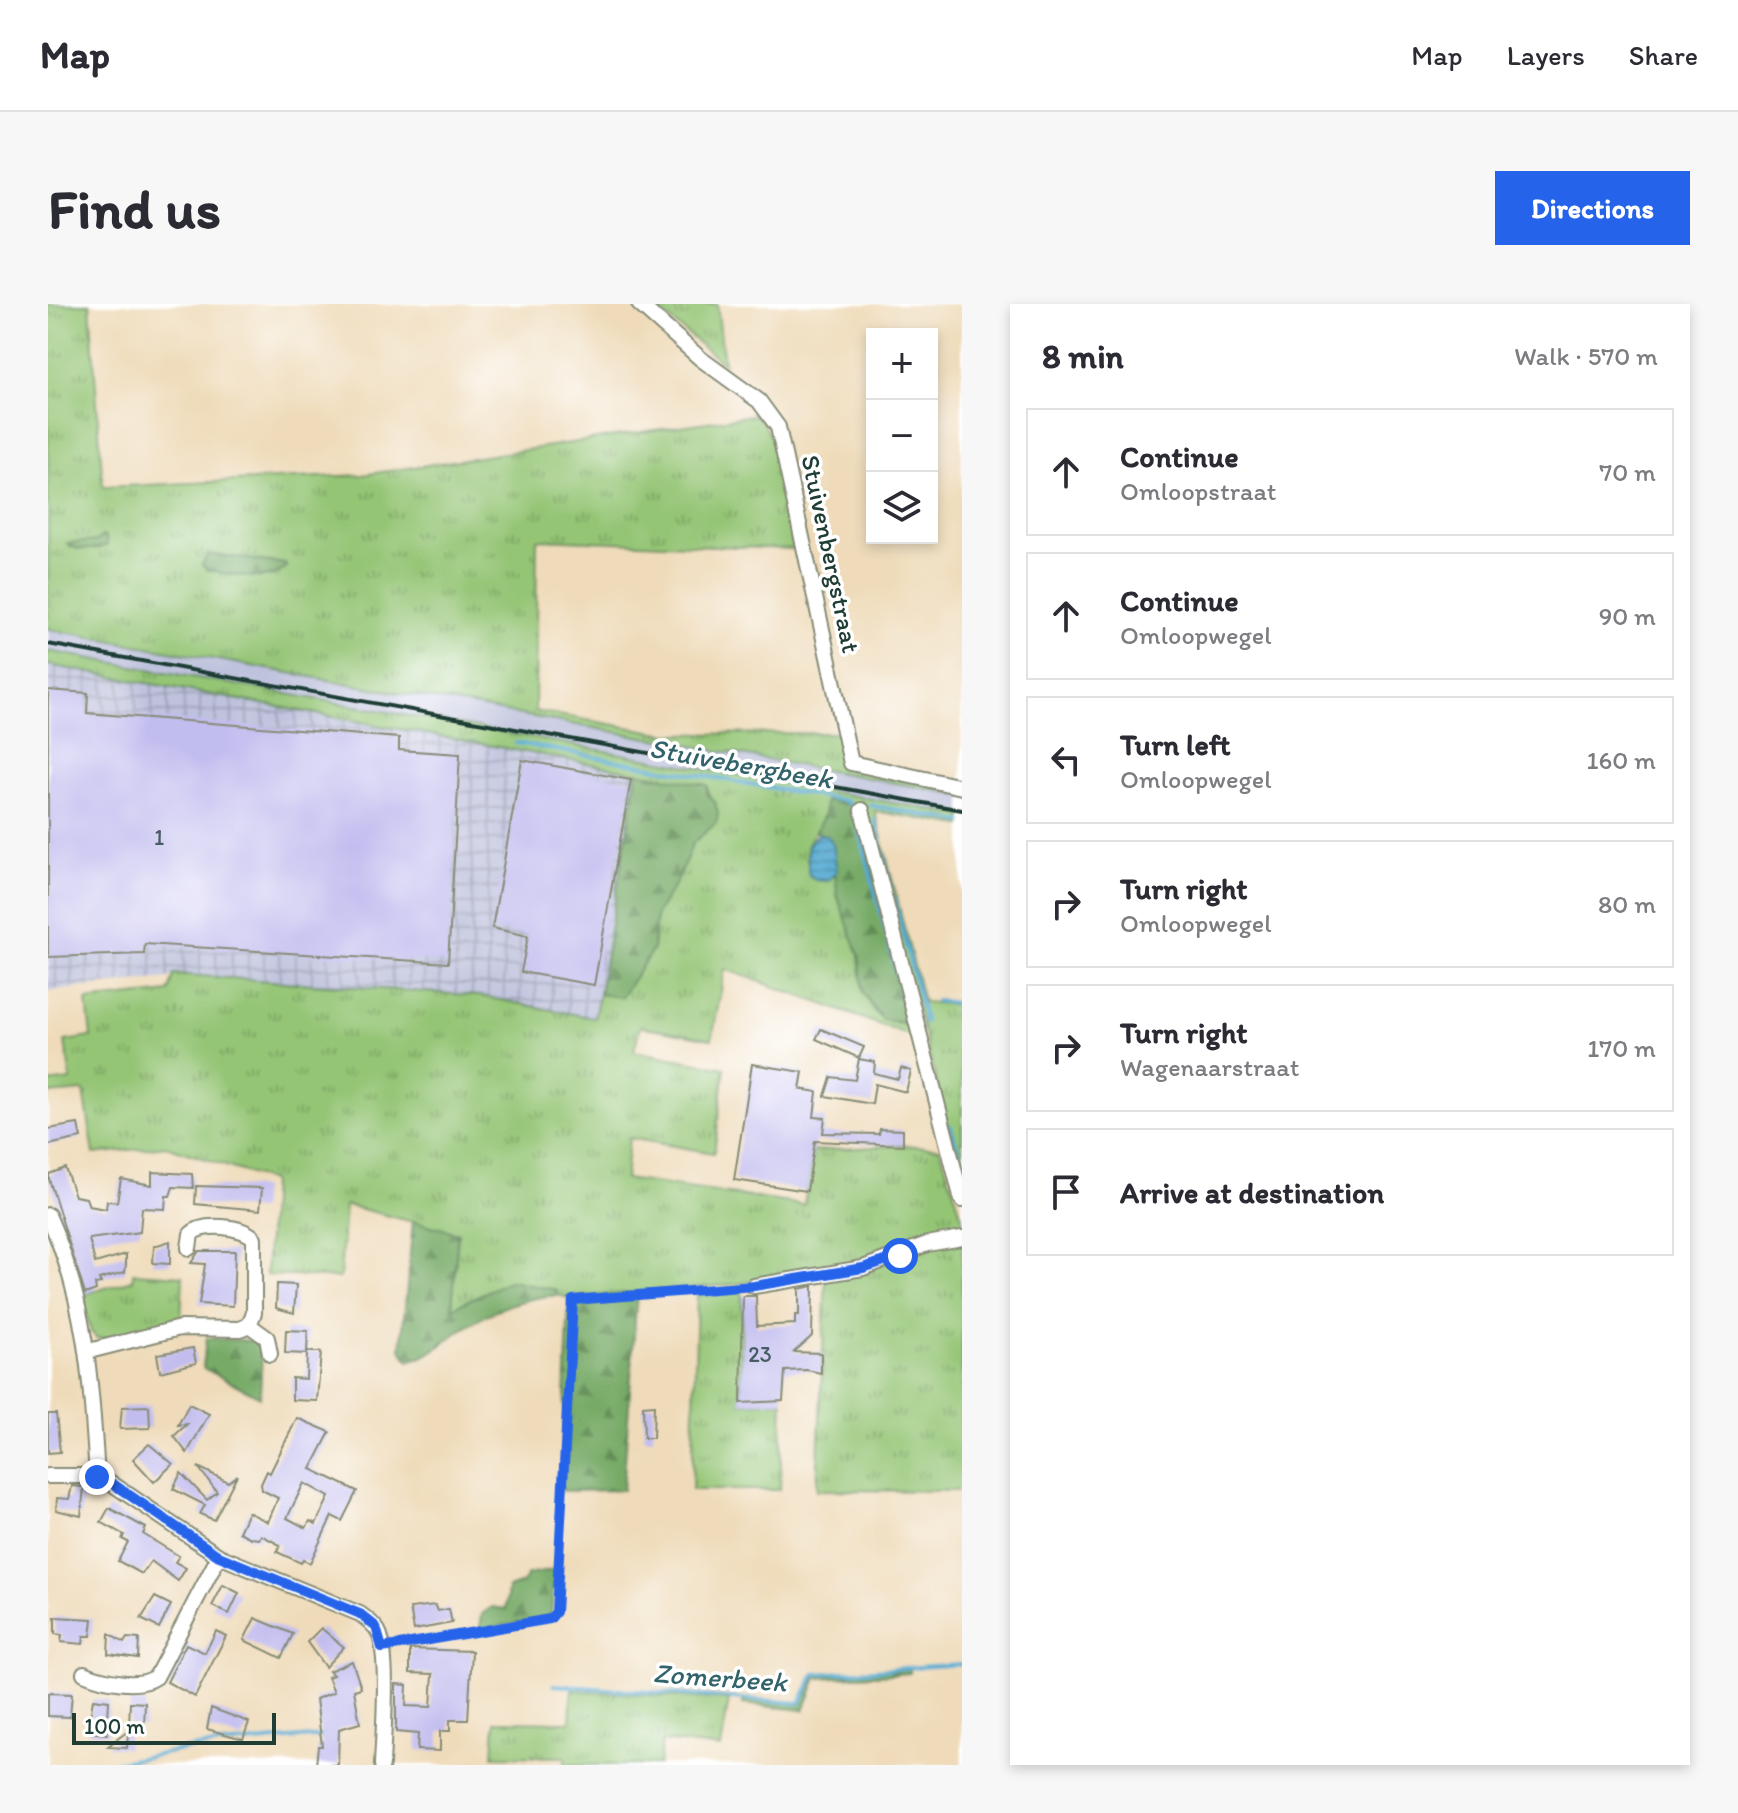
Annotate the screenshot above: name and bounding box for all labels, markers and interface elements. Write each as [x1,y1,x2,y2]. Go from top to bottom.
text: Map [40,32,110,78]
text: Map [1411,38,1463,72]
text: Layers [1507,38,1585,72]
text: Share [1629,38,1698,72]
button: Directions [1495,171,1690,245]
text: Find us [48,175,221,242]
map controls [866,328,938,544]
button: + [866,328,938,400]
text: 8 min [1042,336,1124,377]
text: Walk · 570 m [1514,340,1658,372]
button: − [866,400,938,472]
text: Continue [1120,438,1239,475]
icon: ahead [1044,450,1088,494]
street label: Stuivenbergstraat [794,452,868,656]
text: 70 m [1599,456,1656,488]
button: layers [866,472,938,544]
text: Omloopstraat [1120,475,1277,507]
text: Continue [1120,582,1239,619]
icon: ahead [1044,594,1088,638]
text: 90 m [1599,600,1656,632]
text: Omloopwegel [1120,619,1272,651]
text: Turn left [1120,726,1231,763]
water label: Stuivebergbeek [647,730,836,796]
icon: left [1044,738,1088,782]
text: 160 m [1586,744,1656,776]
text: Omloopwegel [1120,763,1272,795]
house number: 1 [154,824,164,851]
text: Turn right [1120,870,1248,907]
icon: right [1044,882,1088,926]
text: 80 m [1598,888,1656,920]
text: Omloopwegel [1120,907,1272,939]
text: Turn right [1120,1014,1248,1051]
icon: right [1044,1026,1088,1070]
text: 170 m [1587,1032,1656,1064]
text: Wagenaarstraat [1120,1051,1299,1083]
icon: arrive [1044,1170,1088,1214]
text: Arrive at destination [1120,1174,1384,1211]
route start [882,1238,918,1274]
house number: 23 [748,1341,772,1368]
route end [79,1459,115,1495]
water label: Zomerbeek [652,1655,789,1699]
scale bar [72,1709,276,1745]
text: 100 m [84,1713,145,1740]

